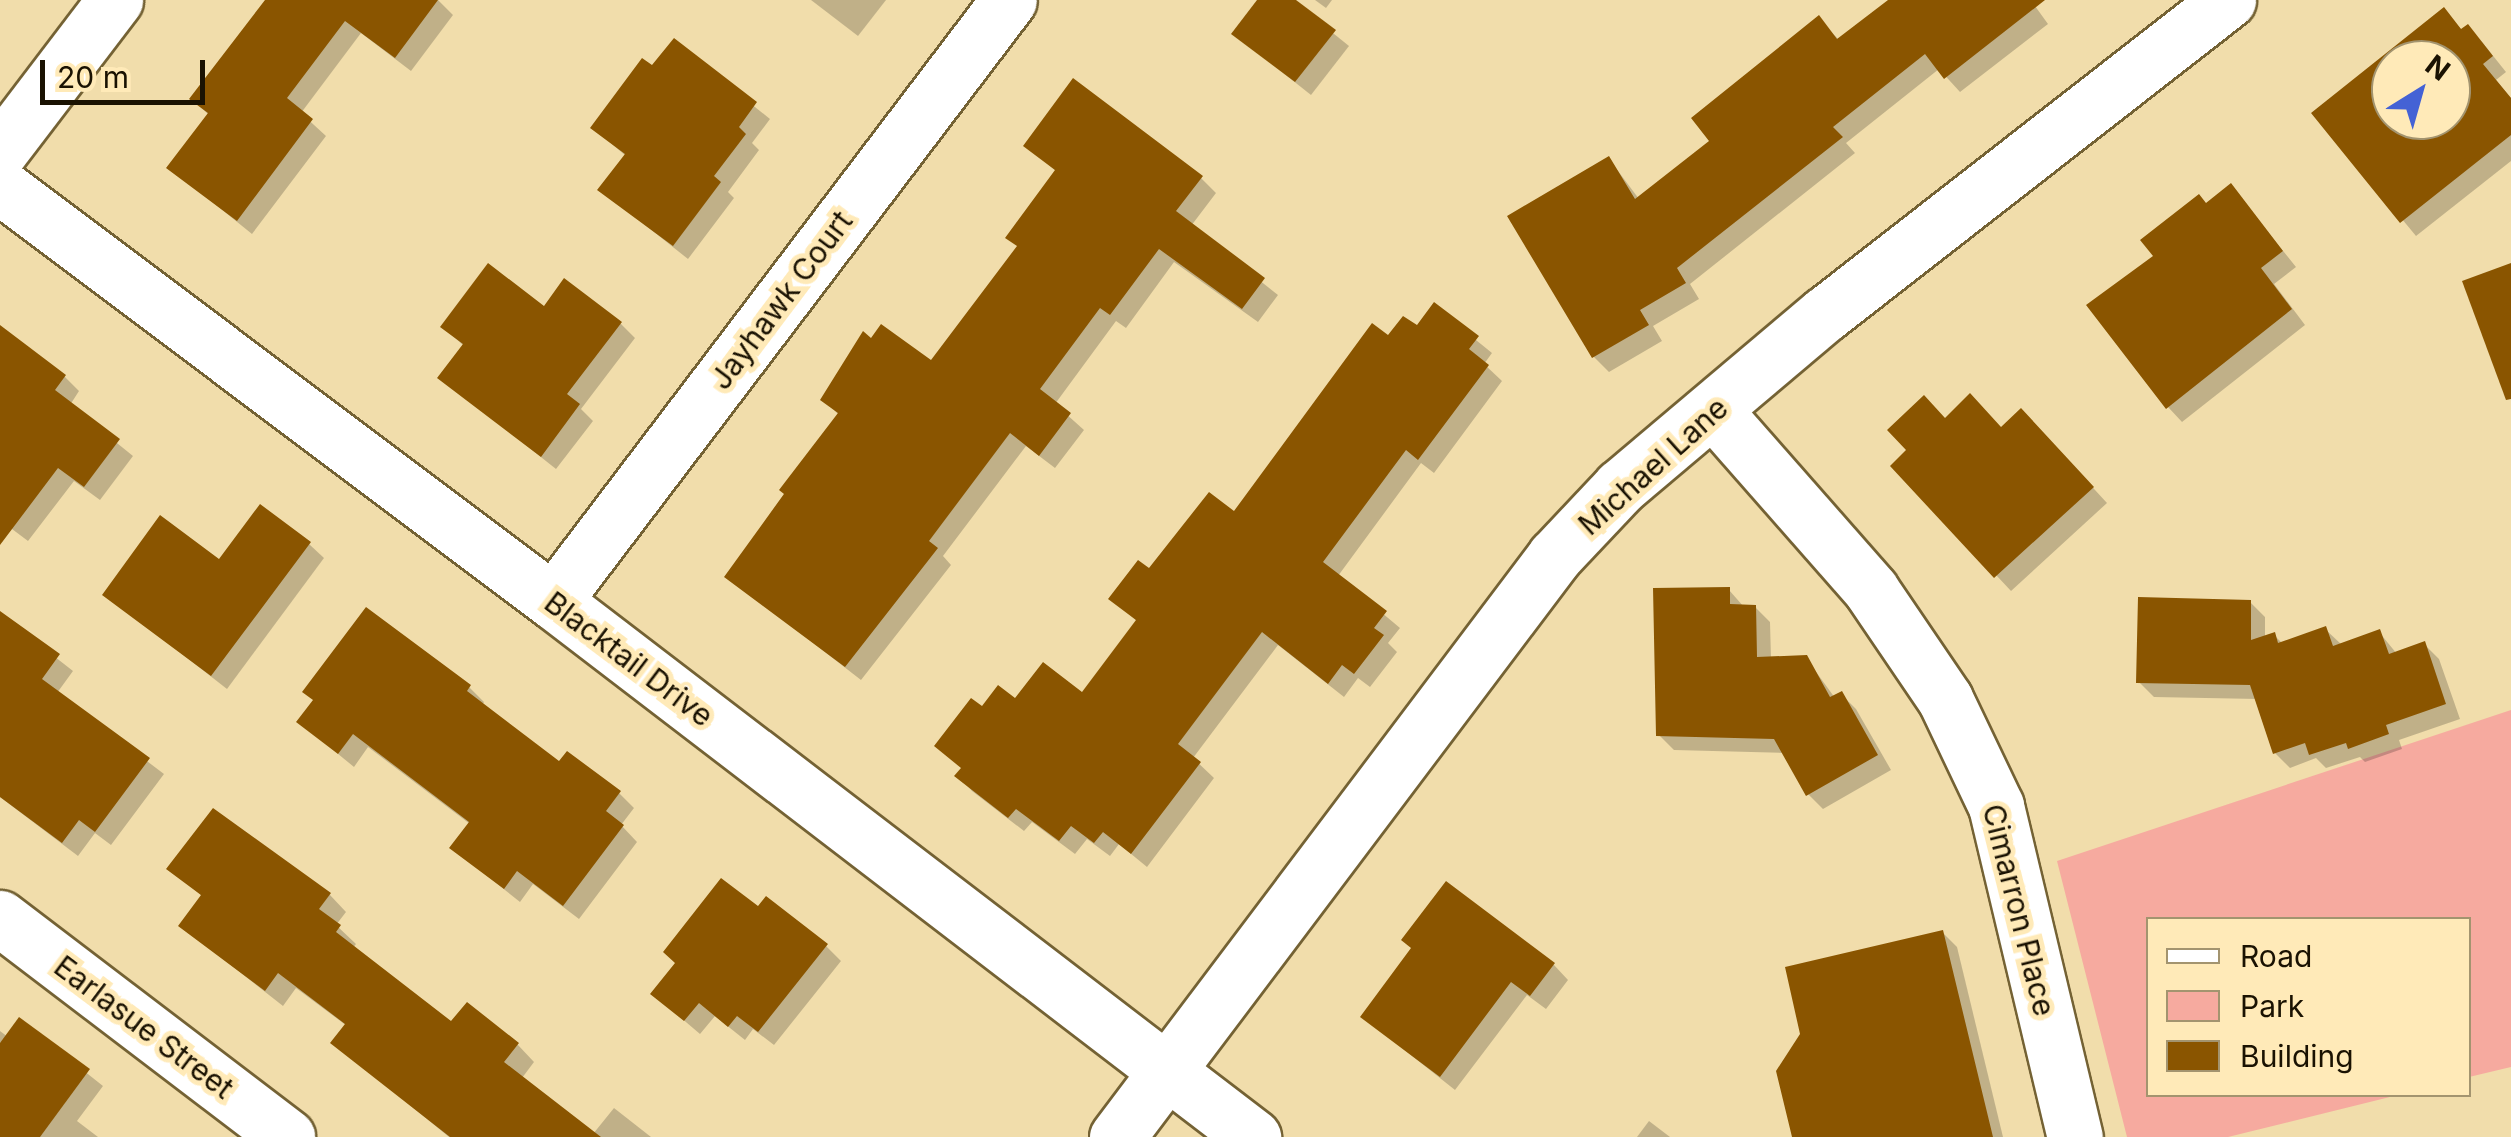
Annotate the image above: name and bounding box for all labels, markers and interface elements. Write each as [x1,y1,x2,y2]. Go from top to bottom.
scale bar [45,40,210,102]
north arrow [2371,40,2471,140]
text: N [2419,48,2457,88]
text: 20 m [57,59,129,95]
street label: Jayhawk Court [702,204,860,396]
street label: Michael Lane [1571,390,1735,542]
street label: Blacktail Drive [538,584,720,734]
street label: Cimarron Place [1975,800,2063,1020]
legend [2146,917,2471,1097]
text: Road [2240,938,2312,974]
street label: Earlasue Street [47,948,241,1106]
text: Park [2240,988,2304,1024]
text: Building [2240,1038,2354,1074]

